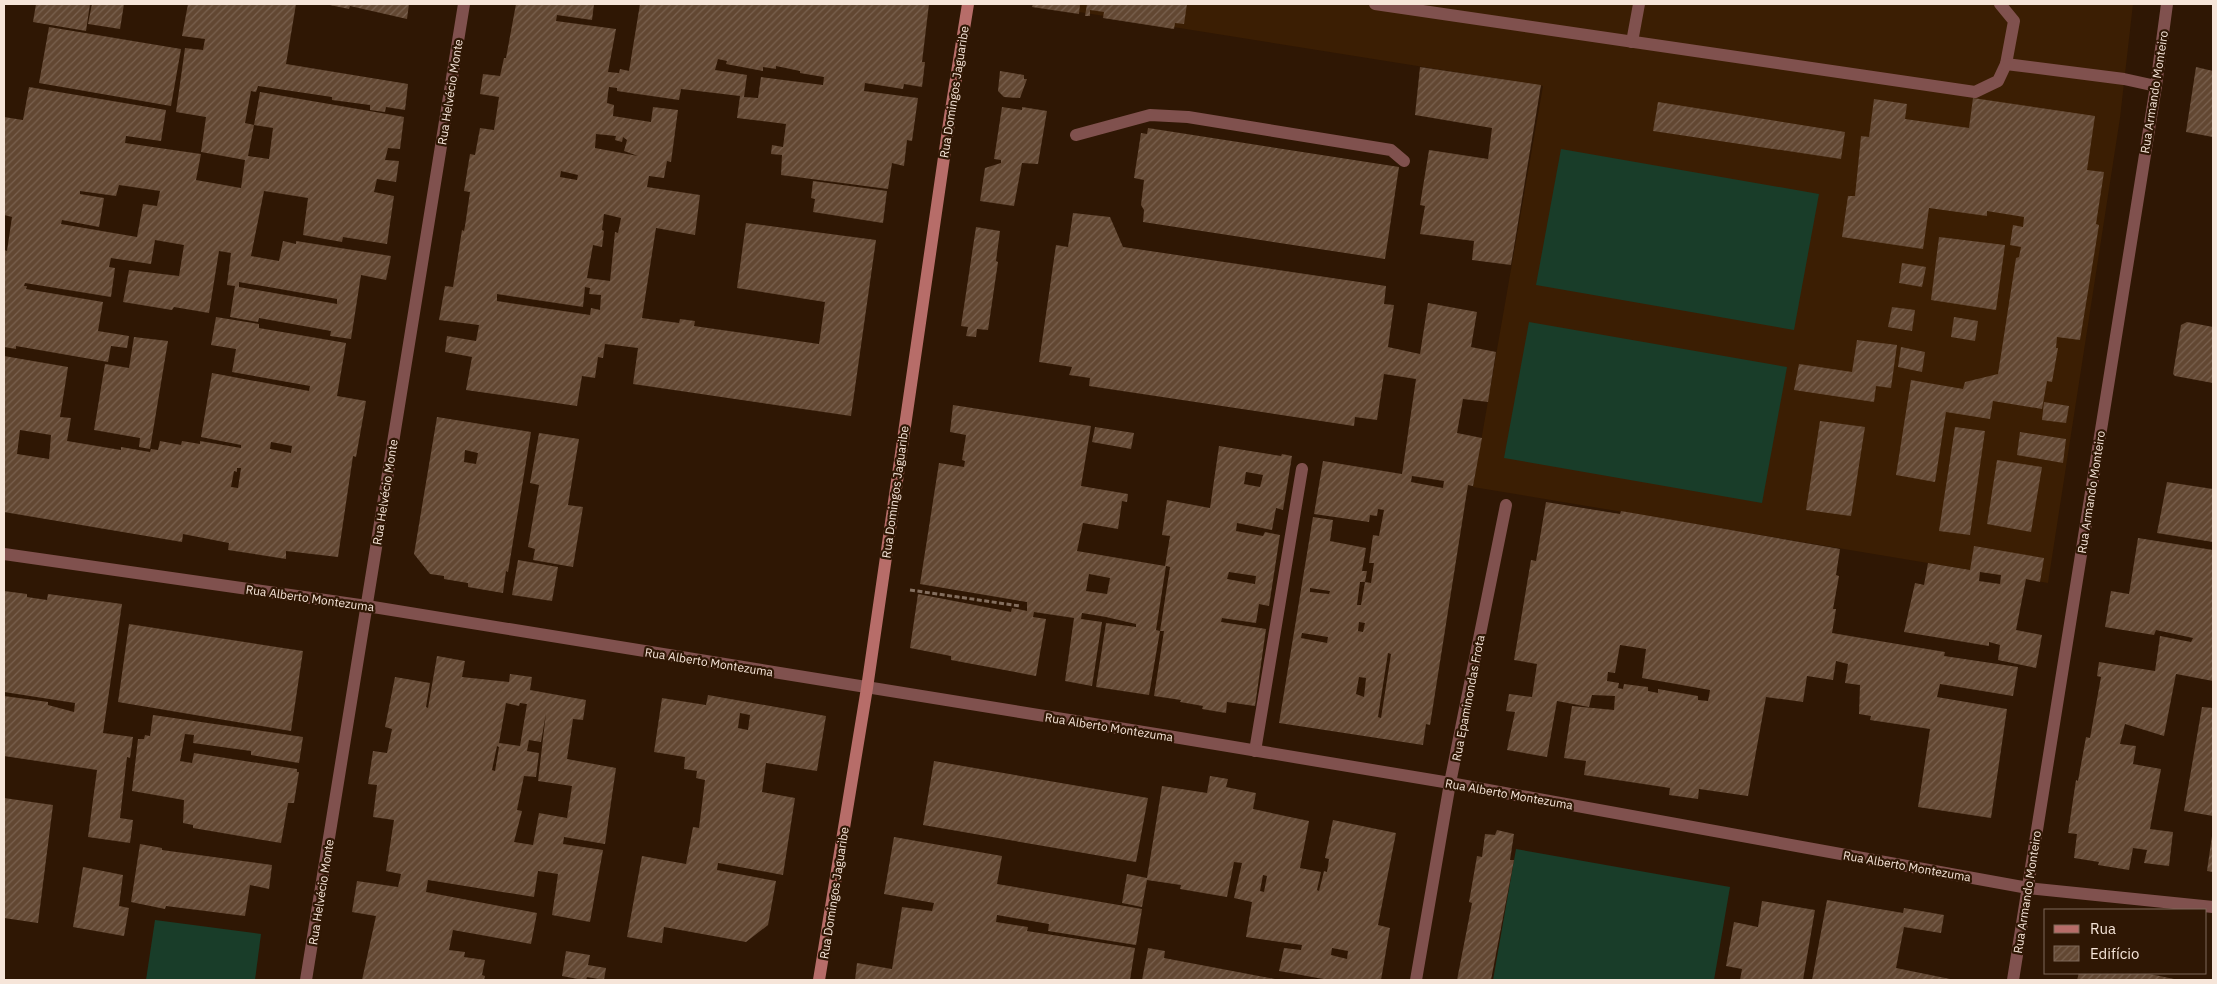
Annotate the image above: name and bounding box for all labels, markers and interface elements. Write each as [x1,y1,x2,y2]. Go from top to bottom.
street label: Rua Domingos Jaguaribe [936,25,972,159]
street label: Rua Armando Monteiro [2137,29,2171,154]
street label: Rua Helvécio Monte [434,38,466,146]
street label: Rua Domingos Jaguaribe [878,424,912,559]
street label: Rua Armando Monteiro [2074,429,2108,554]
street label: Rua Helvécio Monte [369,438,401,546]
street label: Rua Alberto Montezuma [245,582,376,615]
street label: Rua Epaminondas Frota [1448,633,1488,762]
street label: Rua Alberto Montezuma [644,644,775,680]
street label: Rua Alberto Montezuma [1044,709,1175,745]
street label: Rua Alberto Montezuma [1444,775,1575,813]
street label: Rua Domingos Jaguaribe [816,826,852,960]
street label: Rua Armando Monteiro [2010,829,2044,954]
street label: Rua Helvécio Monte [305,838,337,946]
street label: Rua Alberto Montezuma [1842,847,1973,885]
legend [2044,909,2207,974]
text: Rua [2090,919,2116,938]
text: Edifício [2090,944,2139,963]

